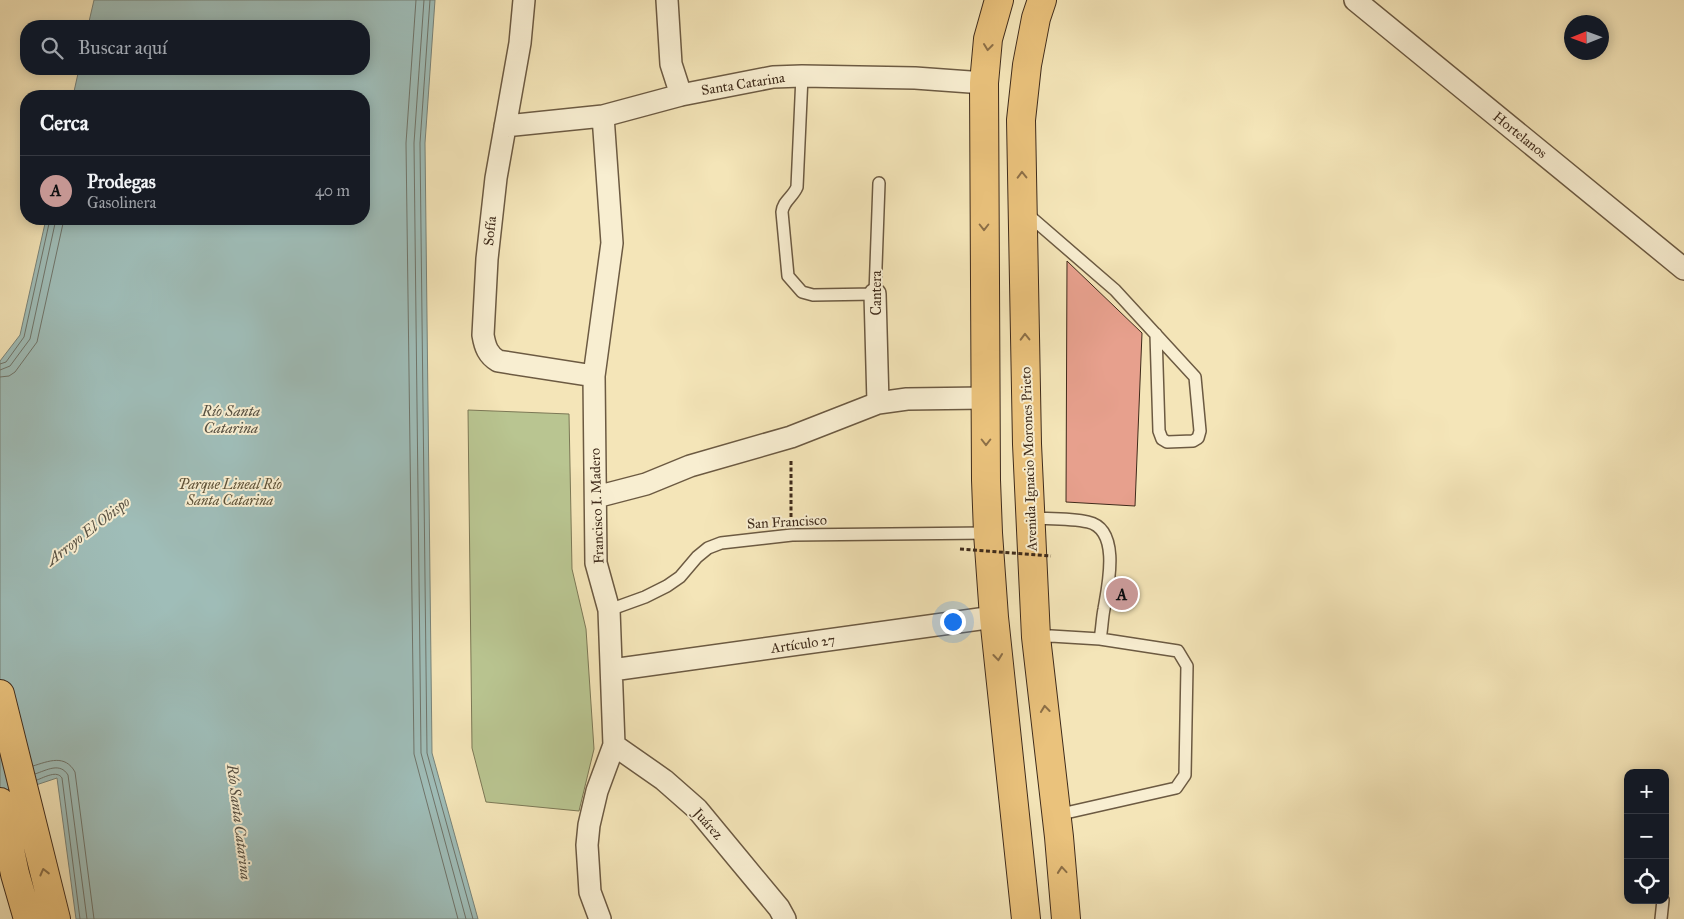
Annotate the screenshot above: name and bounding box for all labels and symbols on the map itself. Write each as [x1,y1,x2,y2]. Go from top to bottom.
north arrow [1564,15,1609,60]
one-way arrow [983,44,994,52]
street label: Santa Catarina [700,69,786,99]
street label: Hortelanos [1490,108,1550,162]
one-way arrow [1017,170,1027,178]
street label: Sofía [480,215,500,247]
one-way arrow [979,224,989,231]
street label: Cantera [868,270,885,315]
one-way arrow [1020,333,1030,340]
street label: Avenida Ignacio Morones Prieto [1017,367,1041,552]
water label: Río Santa Catarina [201,402,260,437]
one-way arrow [980,438,991,446]
street label: Francisco I. Madero [586,448,608,564]
park label: Parque Lineal Río Santa Catarina [178,476,282,509]
water label: Arroyo El Obispo [41,492,134,571]
street label: San Francisco [747,511,827,533]
pin: A [1106,575,1138,613]
your location [940,609,966,635]
street label: Artículo 27 [769,631,836,657]
one-way arrow [992,653,1003,661]
one-way arrow [1040,705,1051,713]
water label: Río Santa Catarina [223,762,255,881]
street label: Juárez [687,803,727,844]
one-way arrow [1057,866,1068,874]
one-way arrow [40,868,50,876]

